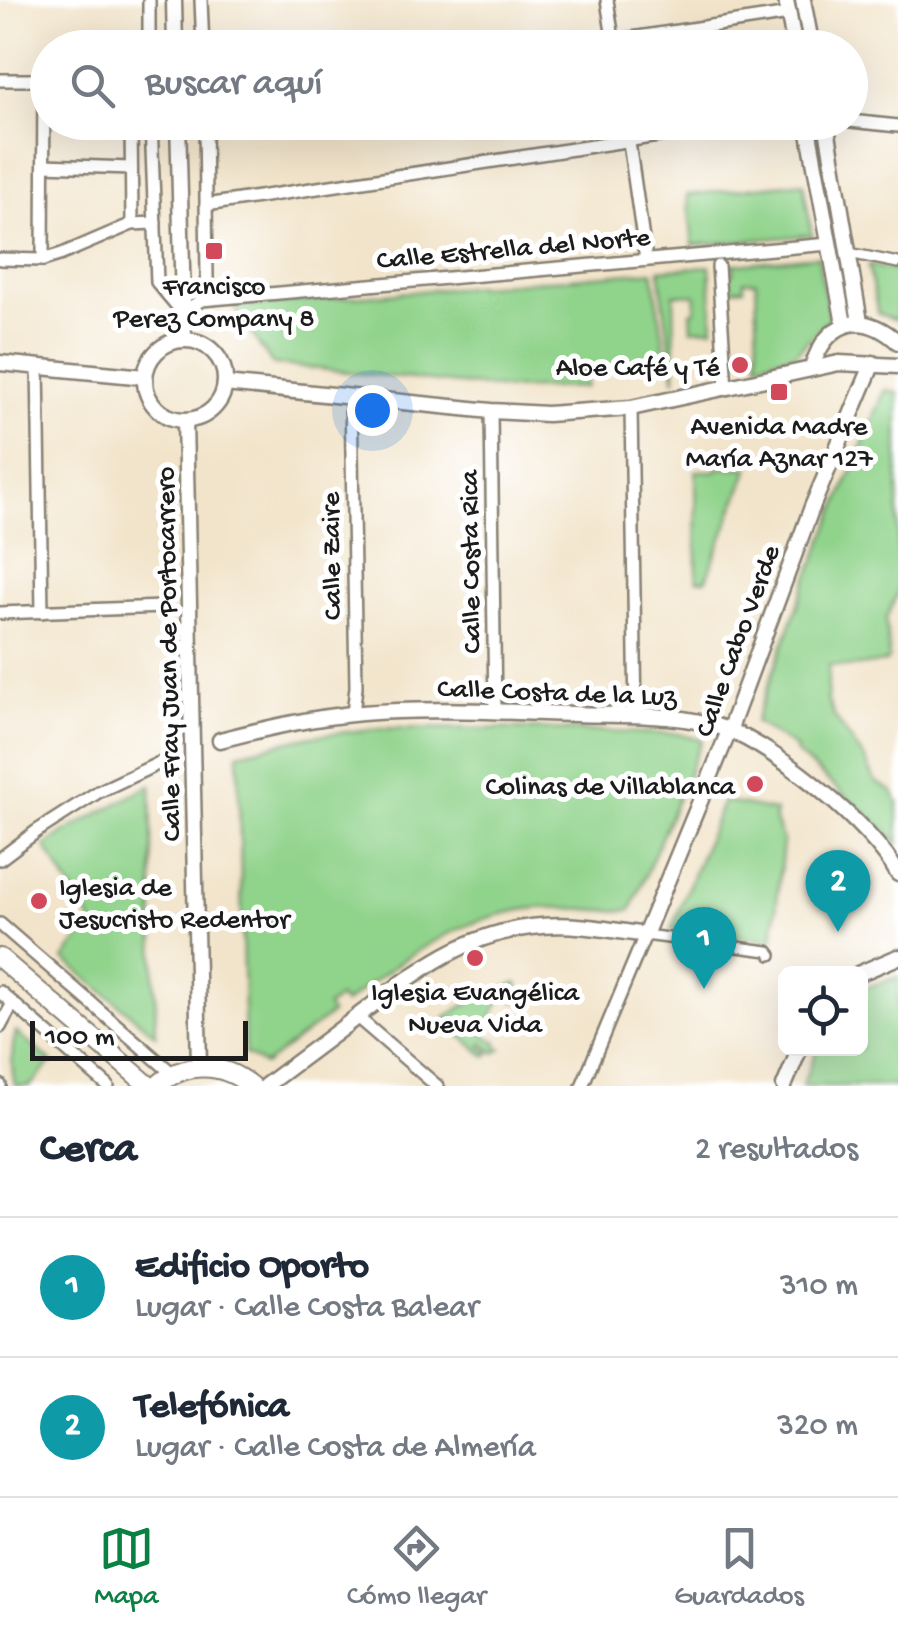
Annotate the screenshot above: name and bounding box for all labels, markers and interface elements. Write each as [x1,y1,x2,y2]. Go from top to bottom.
search box [30,30,868,140]
icon: search [65,58,120,113]
text: Buscar aquí [145,63,323,107]
street label: Calle Estrella del Norte [375,222,652,279]
marker: Francisco Perez Company 8 [203,240,225,262]
place label: Francisco Perez Company 8 [112,272,315,337]
place label: Aloe Café y Té [556,353,721,386]
marker: Aloe Café y Té [729,354,751,376]
marker: Avenida Madre María Aznar 127 [768,381,790,403]
your location [347,385,398,436]
place label: Avenida Madre María Aznar 127 [686,412,874,477]
street label: Calle Fray Juan de Portocarrero [151,466,190,842]
street label: Calle Costa Rica [454,468,491,654]
street label: Calle Zaire [316,491,351,620]
street label: Calle Cabo Verde [689,541,789,742]
street label: Calle Costa de la Luz [437,674,679,715]
place label: Colinas de Villablanca [485,772,736,805]
marker: Colinas de Villablanca [744,773,766,795]
pin: 2 [806,850,870,932]
place label: Iglesia de Jesucristo Redentor [59,873,291,938]
marker: Iglesia de Jesucristo Redentor [28,890,50,912]
pin: 1 [672,906,736,989]
marker: Iglesia Evangélica Nueva Vida [464,947,486,969]
map controls [778,966,868,1056]
button: locate [778,966,868,1056]
place label: Iglesia Evangélica Nueva Vida [371,978,581,1043]
scale bar [30,1016,248,1060]
text: 100 m [45,1022,115,1055]
text: Cerca [40,1127,137,1176]
text: 2 resultados [695,1132,858,1170]
text: Edificio Oporto [135,1246,369,1290]
text: 1 [66,1268,79,1306]
text: 310 m [780,1268,858,1306]
text: Lugar · Calle Costa Balear [135,1290,478,1328]
text: Telefónica [135,1386,289,1430]
text: 2 [65,1408,80,1446]
text: 320 m [777,1408,858,1446]
text: Lugar · Calle Costa de Almería [135,1430,536,1468]
tab: Mapa [94,1521,159,1614]
tab: Cómo llegar [347,1521,486,1614]
tab: Guardados [674,1521,804,1614]

